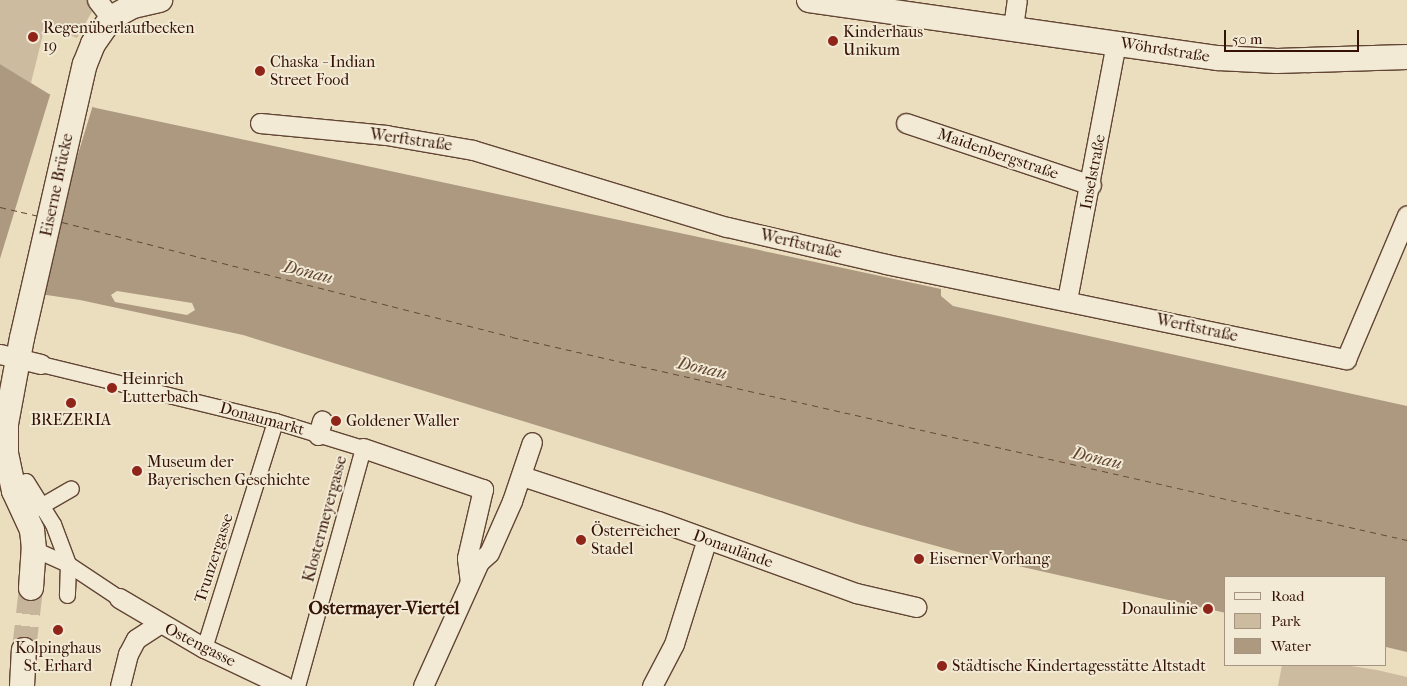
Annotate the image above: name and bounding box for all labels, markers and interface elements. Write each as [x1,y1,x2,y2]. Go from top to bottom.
place label: Regenüberlaufbecken 19 [43,18,194,56]
scale bar [1227,20,1362,52]
place label: Kinderhaus Unikum [843,22,923,60]
text: 50 m [1232,30,1262,48]
marker: Regenüberlaufbecken 19 [27,31,39,43]
street label: Wöhrdstraße [1119,33,1211,67]
marker: Kinderhaus Unikum [827,35,839,47]
place label: Chaska - Indian Street Food [270,52,375,90]
marker: Chaska - Indian Street Food [254,65,266,77]
street label: Maidenbergstraße [935,124,1061,184]
street label: Werftstraße [369,125,453,155]
street label: Eiserne Brücke [37,132,77,238]
street label: Inselstraße [1076,133,1110,211]
street label: Werftstraße [758,225,844,263]
water label: Donau [281,256,335,290]
street label: Werftstraße [1154,310,1240,346]
water label: Donau [675,353,729,385]
place label: Heinrich Lutterbach [122,369,199,407]
marker: Heinrich Lutterbach [106,382,118,394]
marker: BREZERIA [65,397,77,409]
street label: Donaumarkt [217,398,307,440]
place label: BREZERIA [31,410,111,430]
place label: Goldener Waller [346,411,459,431]
marker: Goldener Waller [330,415,342,427]
water label: Donau [1070,443,1124,475]
place label: Museum der Bayerischen Geschichte [147,452,310,490]
street label: Klostermeyergasse [299,454,351,584]
marker: Museum der Bayerischen Geschichte [131,465,143,477]
street label: Trunzergasse [191,511,237,605]
place label: Österreicher Stadel [591,521,680,559]
street label: Donaulände [690,526,776,572]
marker: Österreicher Stadel [575,534,587,546]
place label: Eiserner Vorhang [929,549,1050,569]
marker: Eiserner Vorhang [913,553,925,565]
legend [1224,576,1387,666]
text: Road [1271,587,1304,605]
district label: Ostermayer-Viertel [308,598,460,620]
place label: Donaulinie [1121,599,1198,619]
marker: Donaulinie [1202,603,1214,615]
text: Park [1271,612,1301,630]
street label: Ostengasse [161,619,239,671]
marker: Kolpinghaus St. Erhard [52,624,64,636]
text: Water [1271,637,1311,655]
place label: Kolpinghaus St. Erhard [15,638,101,676]
place label: Städtische Kindertagesstätte Altstadt [952,656,1206,676]
marker: Städtische Kindertagesstätte Altstadt [936,660,948,672]

